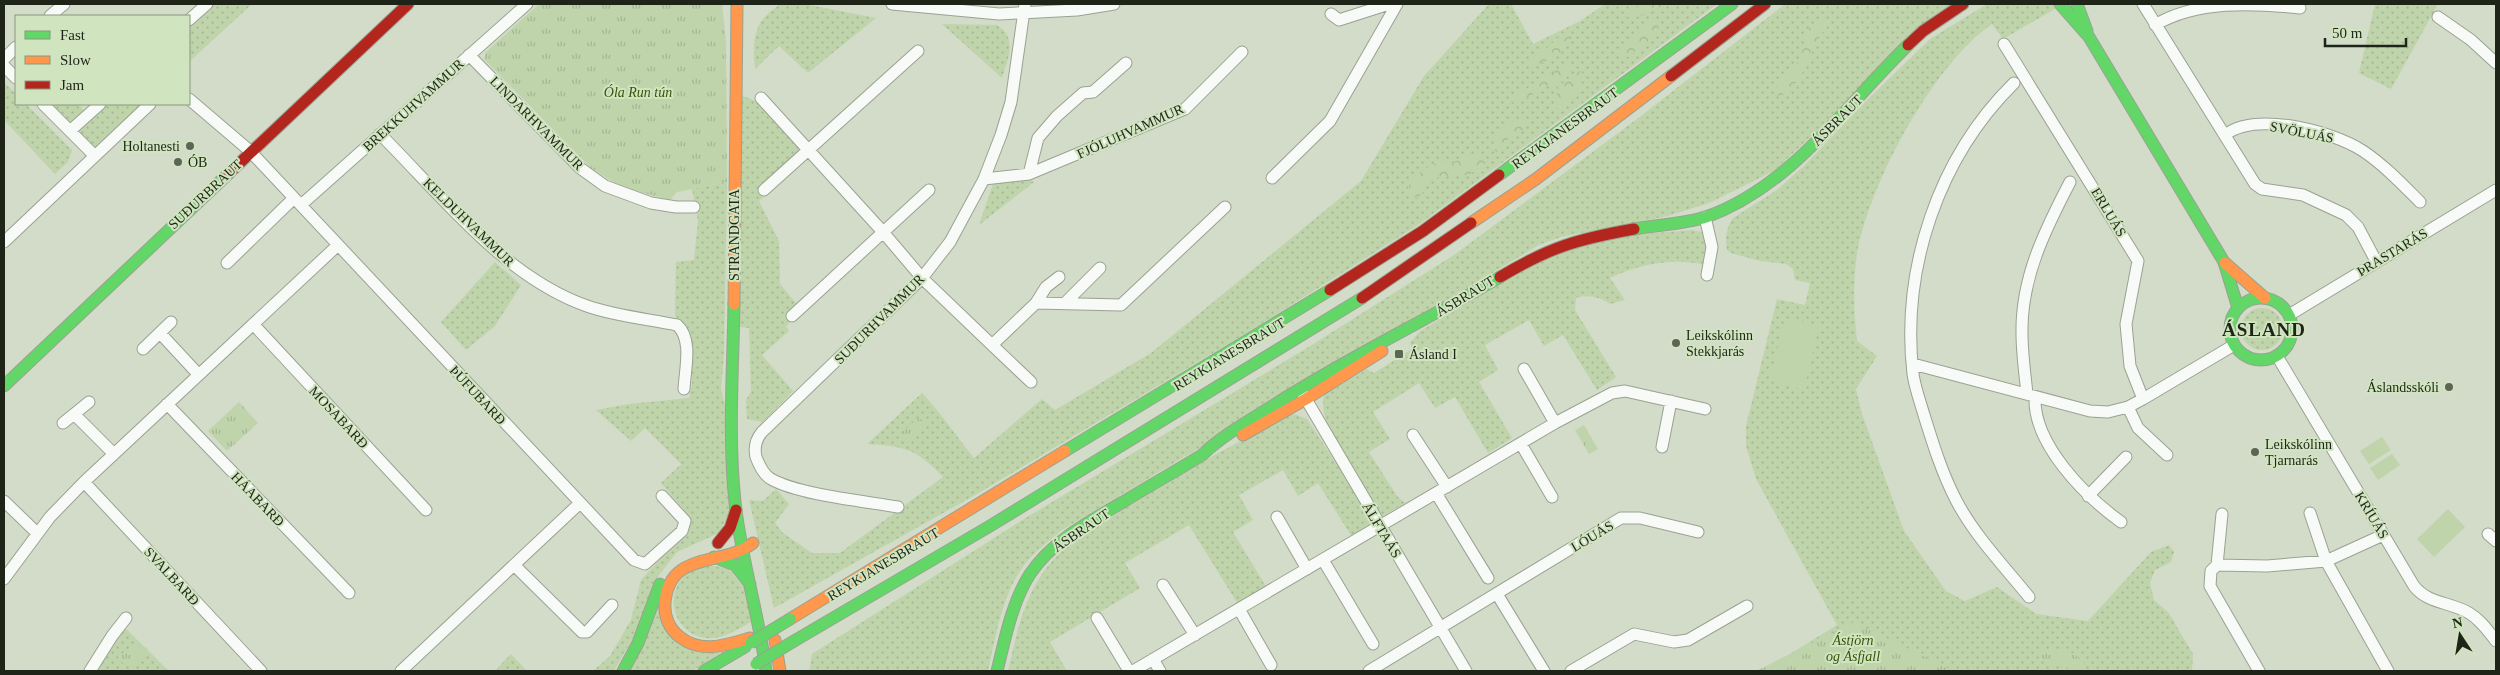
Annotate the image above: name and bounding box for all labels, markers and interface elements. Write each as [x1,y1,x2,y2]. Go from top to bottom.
legend [15,15,190,105]
scale bar [2325,15,2406,47]
text: 50 m [2332,25,2363,41]
text: Fast [60,27,86,43]
text: Slow [60,52,91,68]
street label: BREKKUHVAMMUR [360,56,467,155]
street label: LINDARHVAMMUR [487,74,587,174]
text: Jam [60,77,84,93]
park label: Óla Run tún [604,84,672,100]
street label: REYKJANESBRAUT [1509,85,1622,172]
street label: ÁSBRAUT [1808,91,1866,149]
street label: FJÓLUHVAMMUR [1074,100,1186,162]
street label: SVÖLUÁS [2269,118,2335,146]
place label: Holtanesti [122,139,180,154]
marker: Holtanesti [184,140,196,152]
place label: ÓB [188,154,207,170]
street label: SUÐURBRAUT [166,156,245,232]
marker: ÓB [172,156,184,168]
street label: KELDUHVAMMUR [420,175,518,270]
street label: ERLUÁS [2088,185,2130,239]
street label: STRANDGATA [727,188,742,281]
street label: ÞRASTARÁS [2354,225,2430,279]
street label: SUÐURHVAMMUR [832,271,928,367]
street label: ÁSBRAUT [1433,272,1498,320]
street label: REYKJANESBRAUT [1171,315,1288,394]
district label: ÁSLAND [2222,319,2306,340]
place label: Leikskólinn Stekkjarás [1686,328,1753,359]
marker: Leikskólinn Stekkjarás [1670,337,1682,349]
place label: Ásland I [1409,346,1457,362]
marker: Ásland I [1393,348,1405,360]
street label: ÞÚFUBARÐ [447,362,509,428]
place label: Áslandsskóli [2367,379,2439,395]
marker: Áslandsskóli [2443,381,2455,393]
street label: MOSABARÐ [306,383,371,451]
place label: Leikskólinn Tjarnarás [2265,437,2332,468]
marker: Leikskólinn Tjarnarás [2249,446,2261,458]
street label: HÁABARÐ [228,469,288,529]
street label: KRÍUÁS [2352,489,2392,541]
street label: ÁLFTAÁS [1359,499,1405,561]
street label: ÁSBRAUT [1049,505,1113,555]
street label: LÓUÁS [1568,517,1616,555]
street label: REYKJANESBRAUT [825,525,942,604]
street label: SVALBARÐ [141,544,202,608]
north arrow [2435,610,2485,660]
text: N [2451,614,2464,631]
park label: Ástjörn og Ásfjall [1826,632,1880,664]

